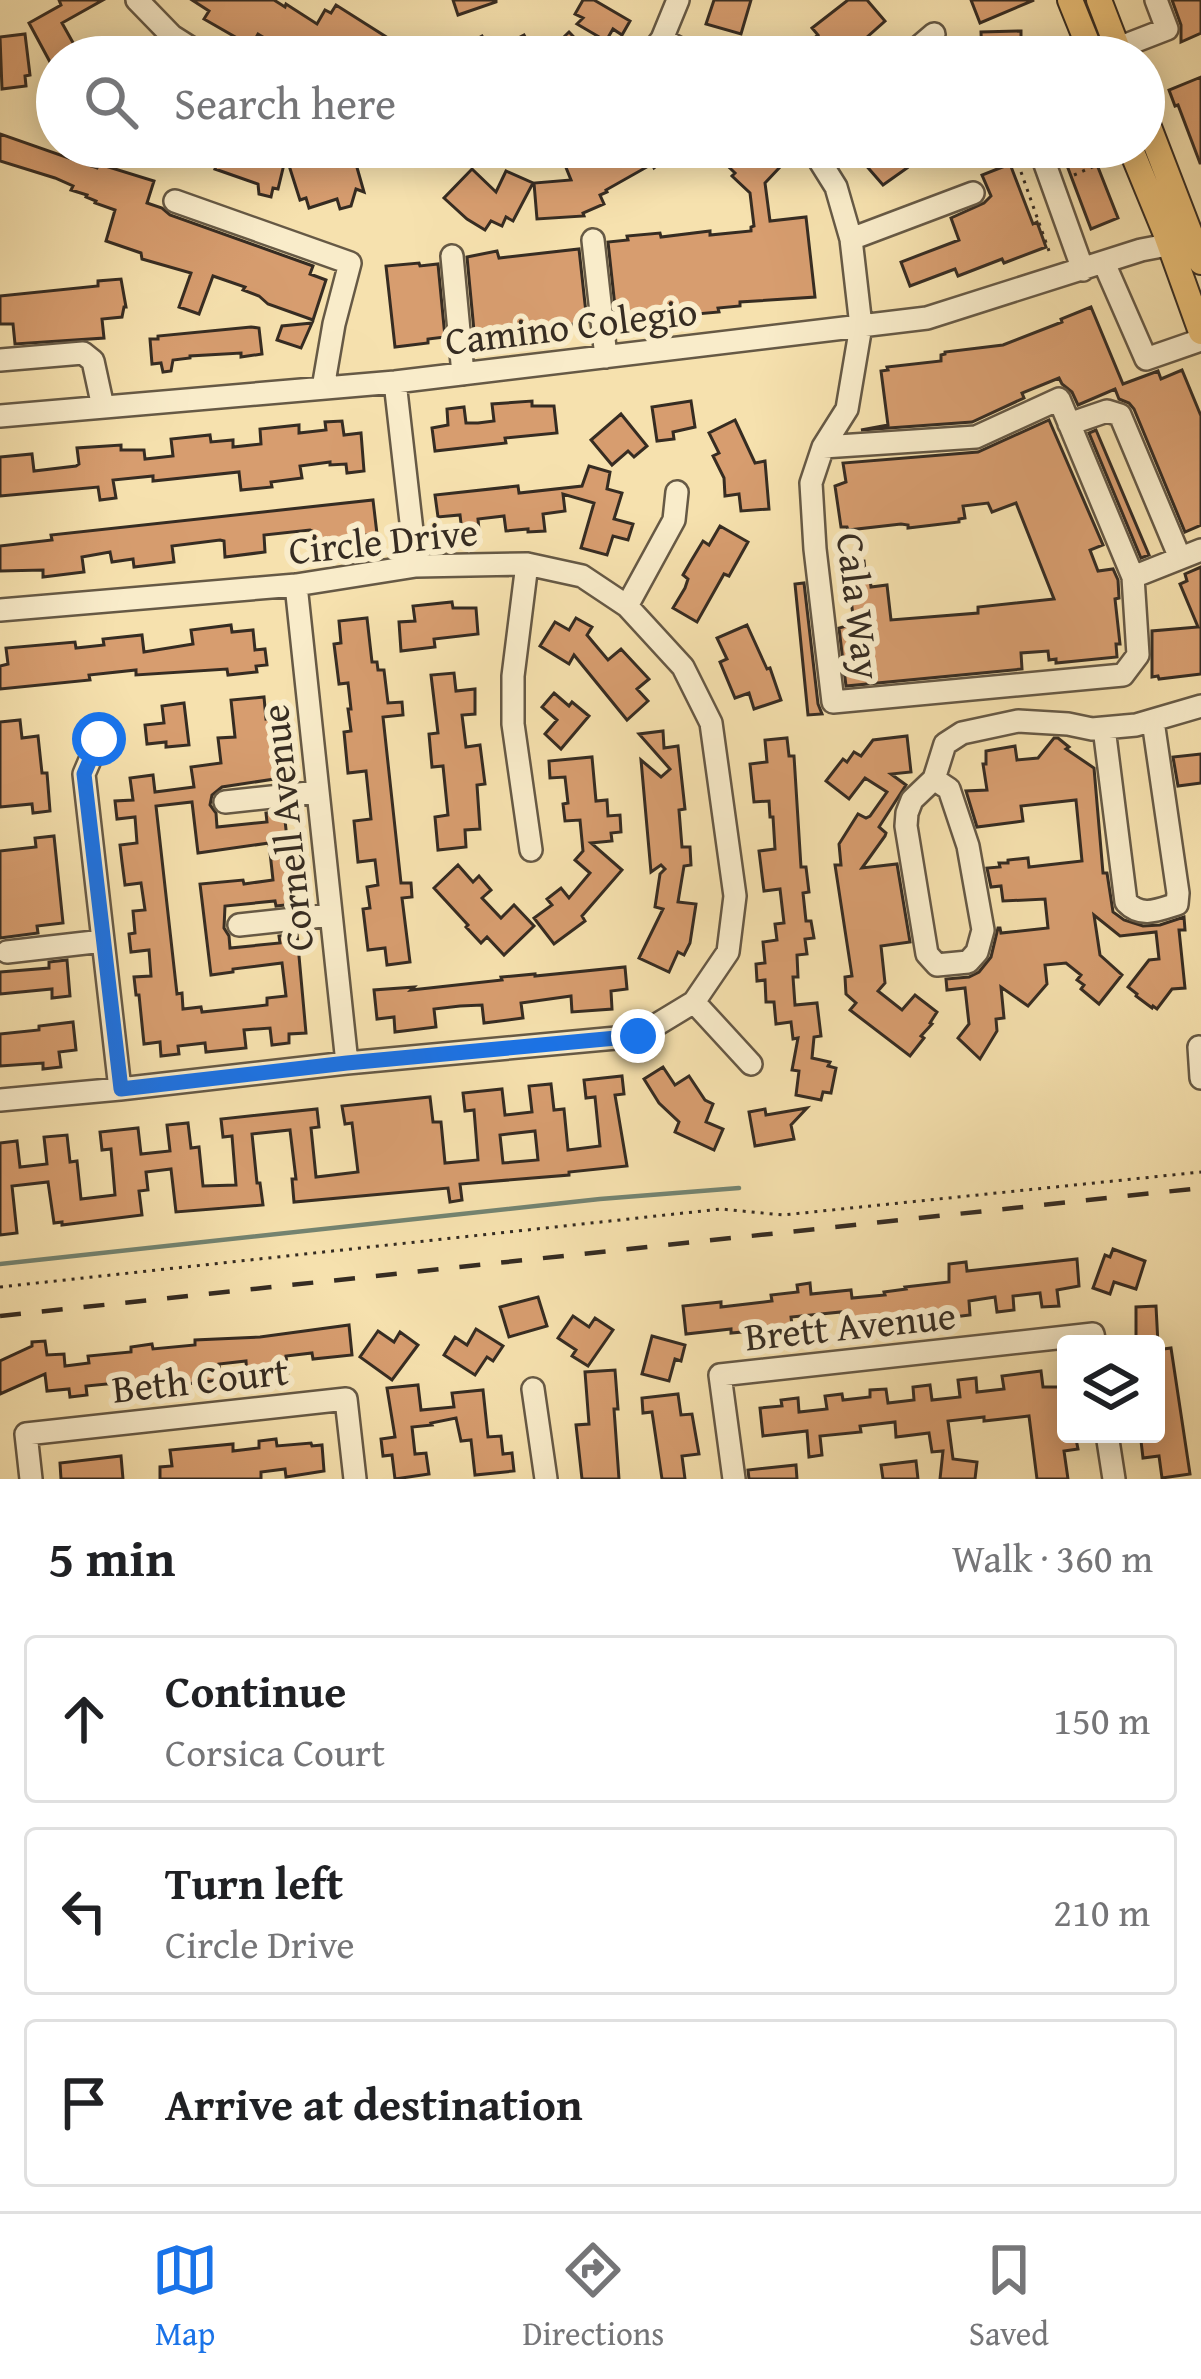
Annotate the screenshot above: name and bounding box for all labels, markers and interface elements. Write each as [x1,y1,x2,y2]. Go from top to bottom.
search box [36,36,1165,168]
icon: search [78,69,144,135]
text: Search here [174,70,396,135]
street label: Camino Colegio [442,281,700,369]
street label: Circle Drive [286,502,480,578]
street label: Cala Way [823,530,897,683]
street label: Cornell Avenue [245,702,327,954]
route start [72,712,126,766]
route end [611,1009,665,1063]
street label: Brett Avenue [742,1286,958,1364]
map controls [1057,1335,1165,1443]
button: layers [1057,1335,1165,1443]
street label: Beth Court [109,1341,291,1417]
text: 5 min [48,1520,175,1595]
text: Walk · 360 m [952,1529,1153,1586]
text: Continue [165,1658,346,1723]
icon: ahead [51,1686,117,1752]
text: 150 m [1053,1691,1150,1748]
text: Corsica Court [165,1723,385,1780]
text: Turn left [165,1850,343,1915]
icon: left [51,1878,117,1944]
text: 210 m [1053,1883,1150,1940]
text: Circle Drive [165,1915,355,1972]
icon: arrive [51,2070,117,2136]
text: Arrive at destination [165,2071,583,2136]
tab: Map [152,2237,218,2357]
tab: Directions [523,2237,664,2357]
tab: Saved [969,2237,1049,2357]

